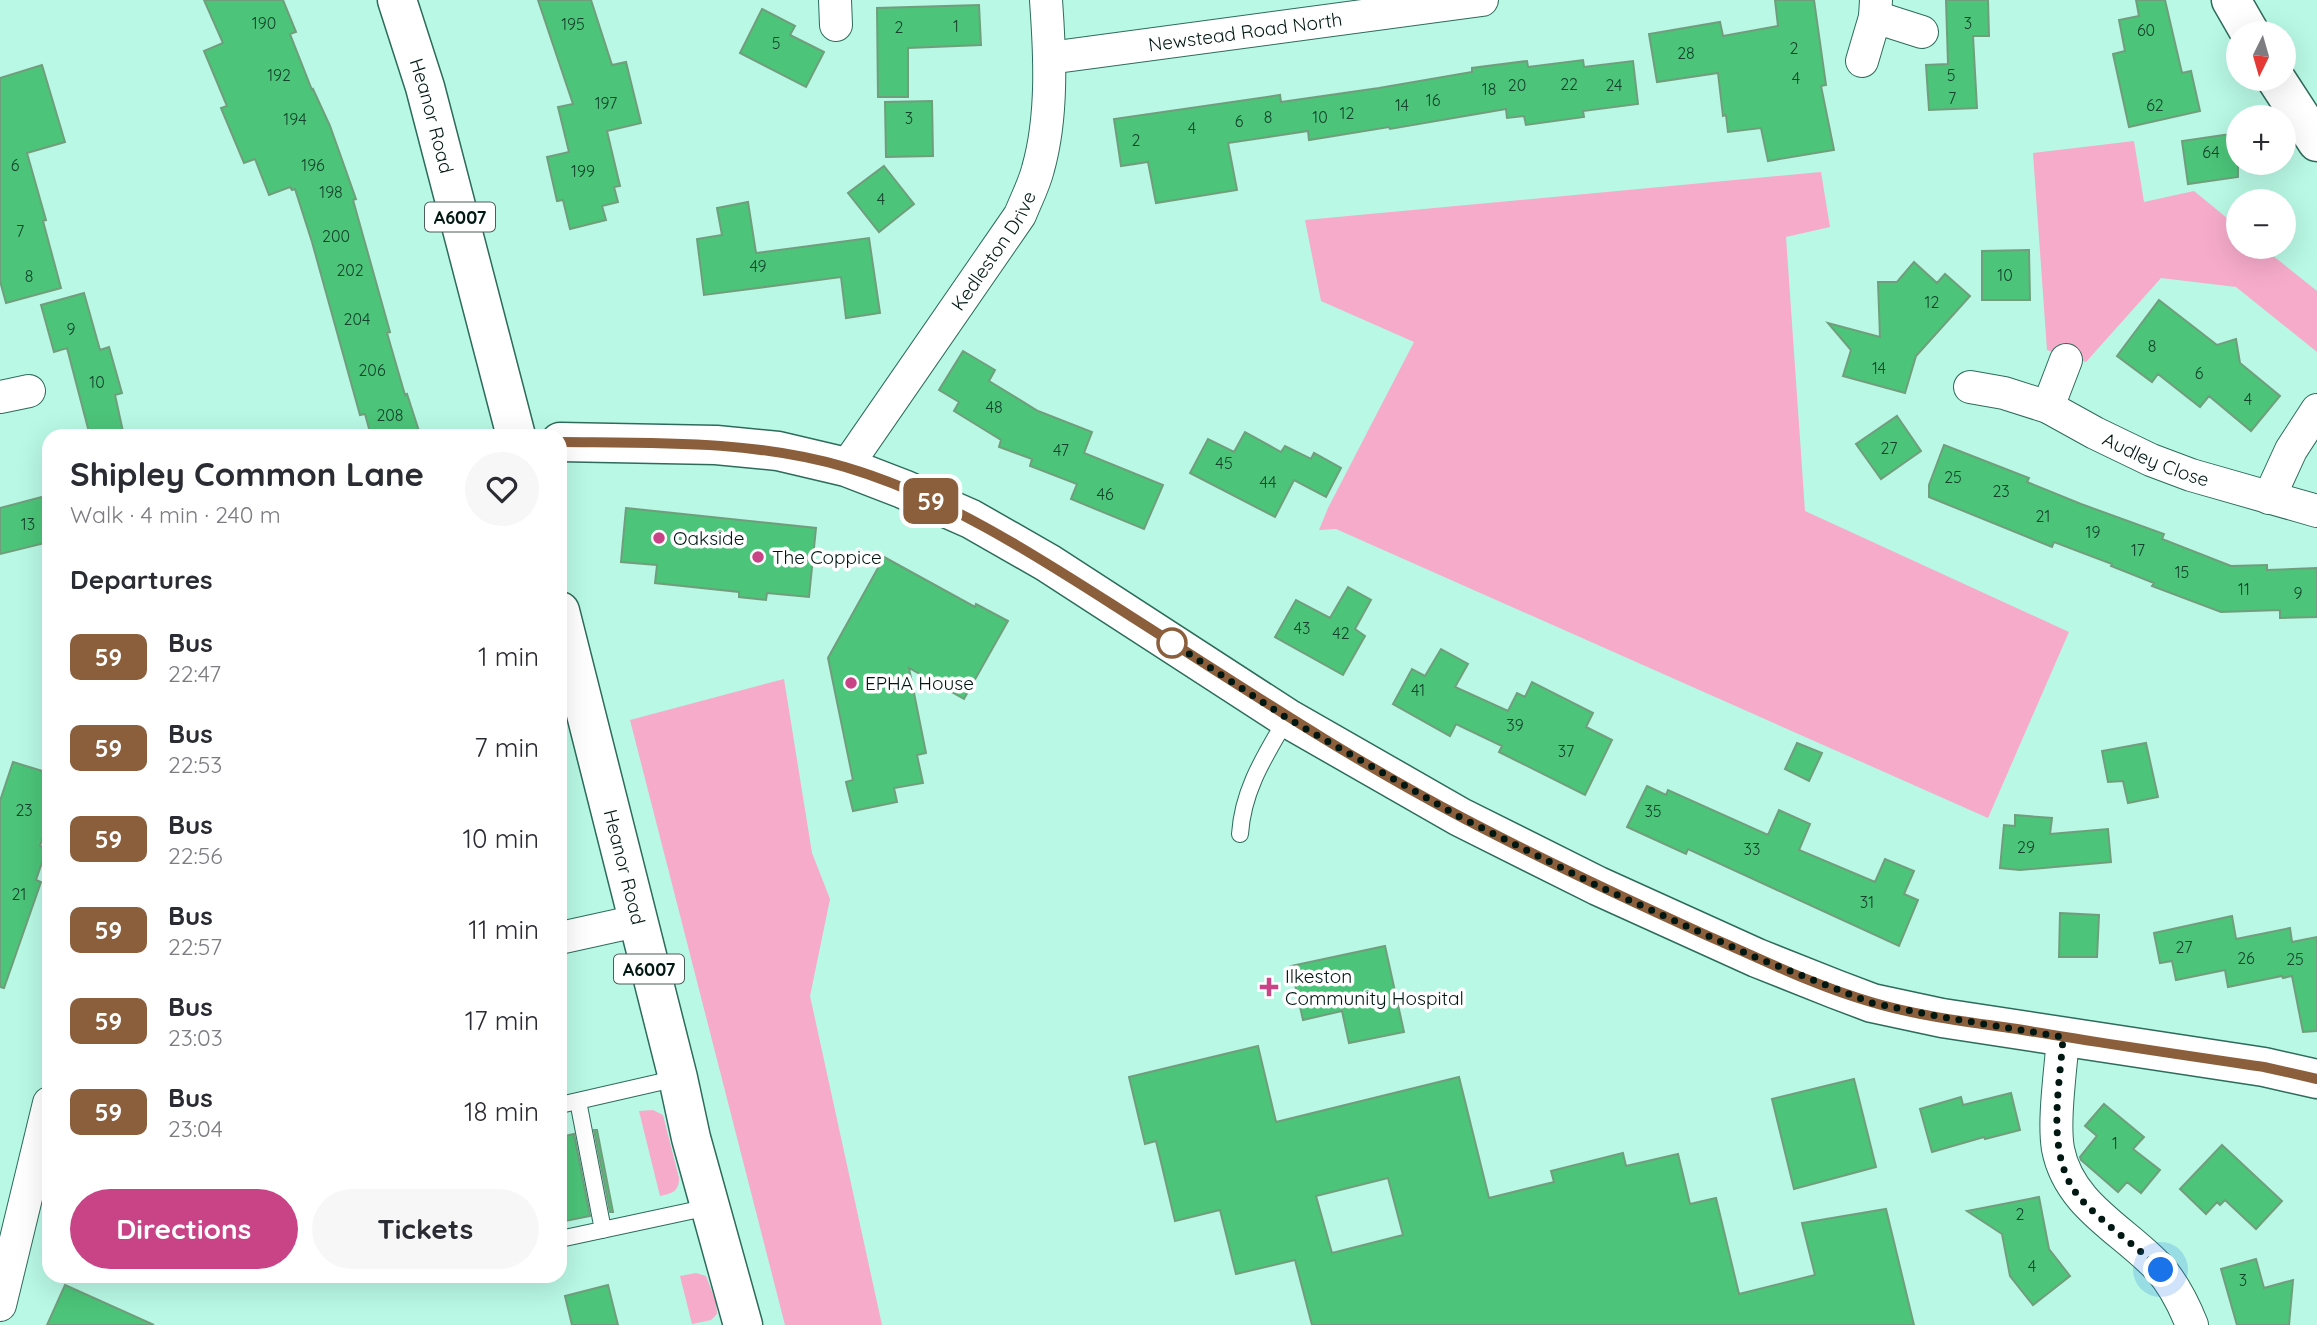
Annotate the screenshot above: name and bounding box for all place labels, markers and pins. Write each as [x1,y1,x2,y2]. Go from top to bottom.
place label: Oakside [673,526,744,550]
marker: Oakside [651,530,667,546]
place label: The Coppice [772,545,882,569]
marker: The Coppice [750,549,766,565]
unlabelled marker [1157,628,1187,658]
place label: EPHA House [865,671,974,695]
marker: EPHA House [843,675,859,691]
place label: Ilkeston Community Hospital [1285,964,1464,1010]
marker: Ilkeston Community Hospital [1259,977,1279,997]

